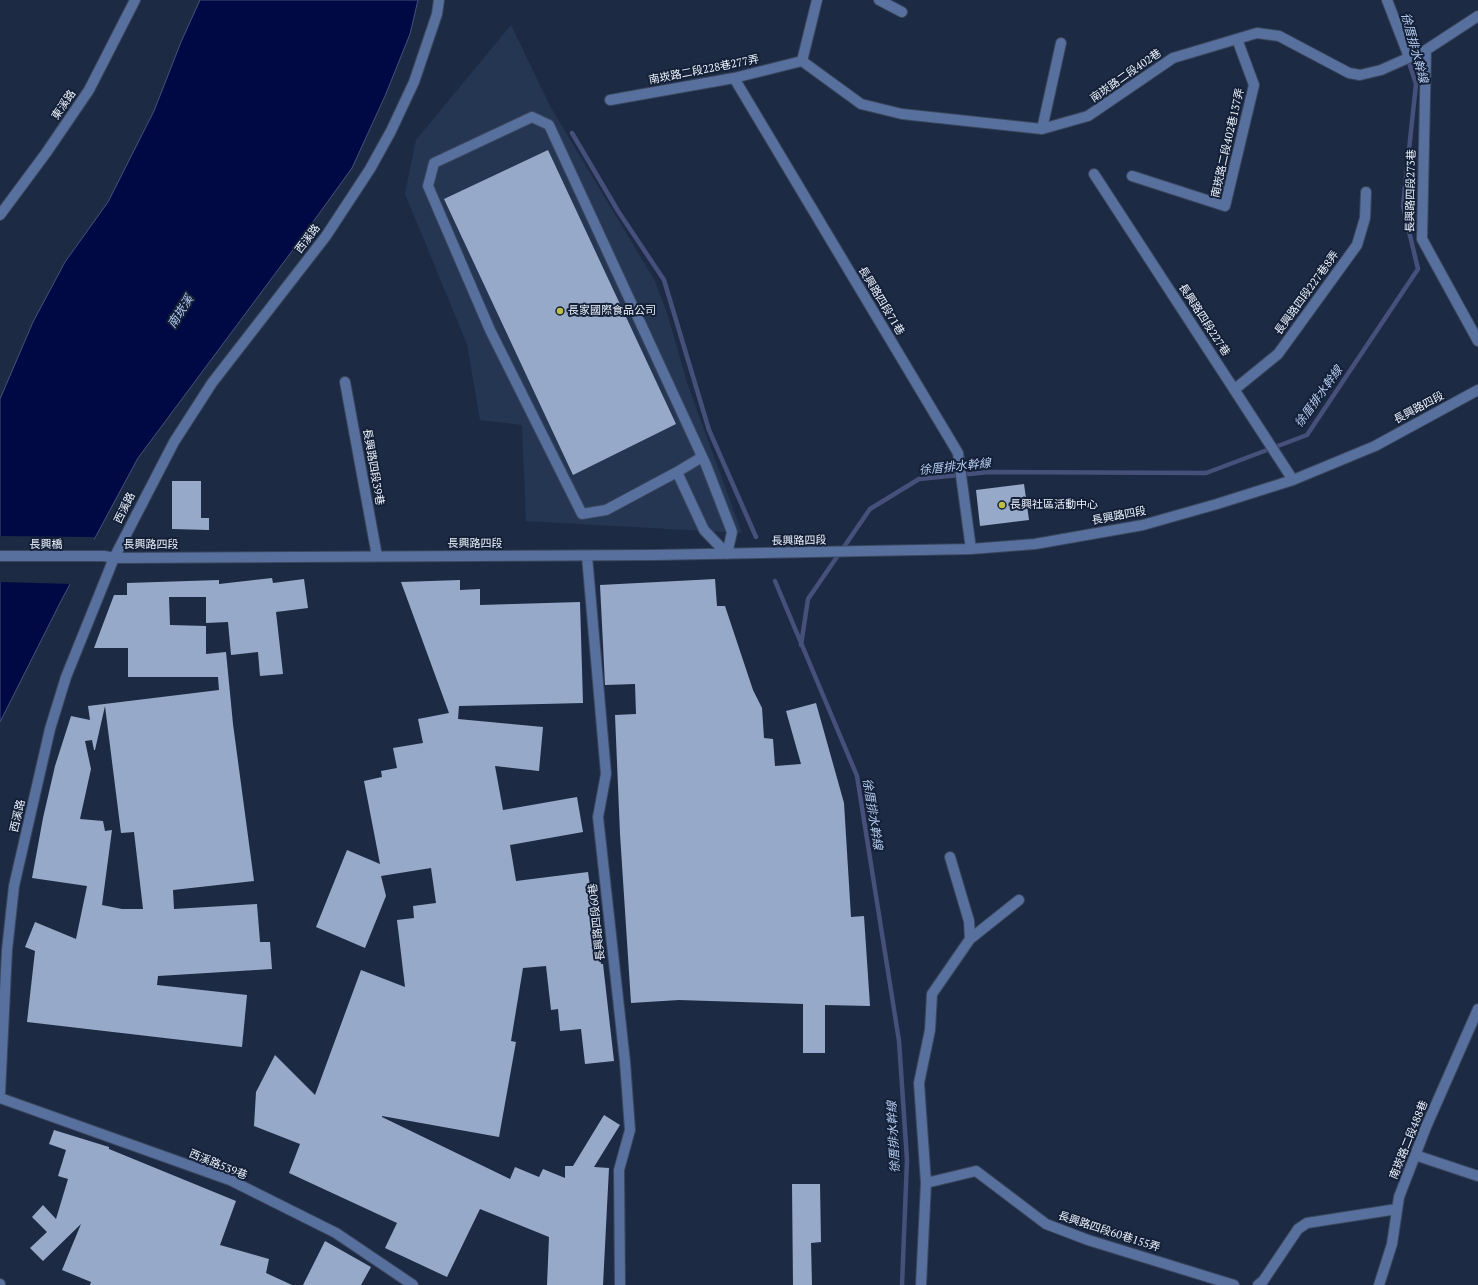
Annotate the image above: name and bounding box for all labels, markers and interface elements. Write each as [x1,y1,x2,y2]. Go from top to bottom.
water label: 徐厝排水幹線 [1398,11,1430,85]
street label: 南崁路二段402巷 [1088,47,1164,105]
street label: 南崁路二段228巷277弄 [648,53,760,87]
street label: 南崁路二段402巷137弄 [1209,87,1247,199]
street label: 東溪路 [49,88,79,122]
street label: 長興路四段273巷 [1404,149,1418,233]
street label: 西溪路 [293,222,323,256]
street label: 長興路四段227巷8弄 [1272,248,1342,338]
street label: 長興路四段71巷 [855,264,907,338]
street label: 長興路四段227巷 [1176,281,1232,359]
water label: 南崁溪 [165,293,197,331]
place label: 長家國際食品公司 [568,304,656,318]
marker: 長家國際食品公司 [555,306,565,316]
water label: 徐厝排水幹線 [1292,364,1346,430]
street label: 長興路四段 [1392,389,1446,427]
street label: 長興路四段39巷 [360,428,386,506]
water label: 徐厝排水幹線 [918,456,992,478]
street label: 西溪路 [112,490,138,526]
place label: 長興社區活動中心 [1010,498,1098,512]
marker: 長興社區活動中心 [997,500,1007,510]
street label: 長興路四段 [1091,504,1147,528]
street label: 長興路四段 [771,534,827,548]
street label: 長興路四段 [448,537,502,551]
street label: 長興橋 [30,538,62,552]
street label: 長興路四段 [124,538,178,552]
water label: 徐厝排水幹線 [859,777,885,851]
street label: 西溪路 [8,798,28,834]
street label: 長興路四段60巷 [586,883,608,961]
street label: 南崁路二段488巷 [1387,1099,1431,1181]
water label: 徐厝排水幹線 [885,1101,903,1173]
street label: 西溪路539巷 [187,1147,249,1183]
street label: 長興路四段60巷155弄 [1056,1209,1162,1255]

